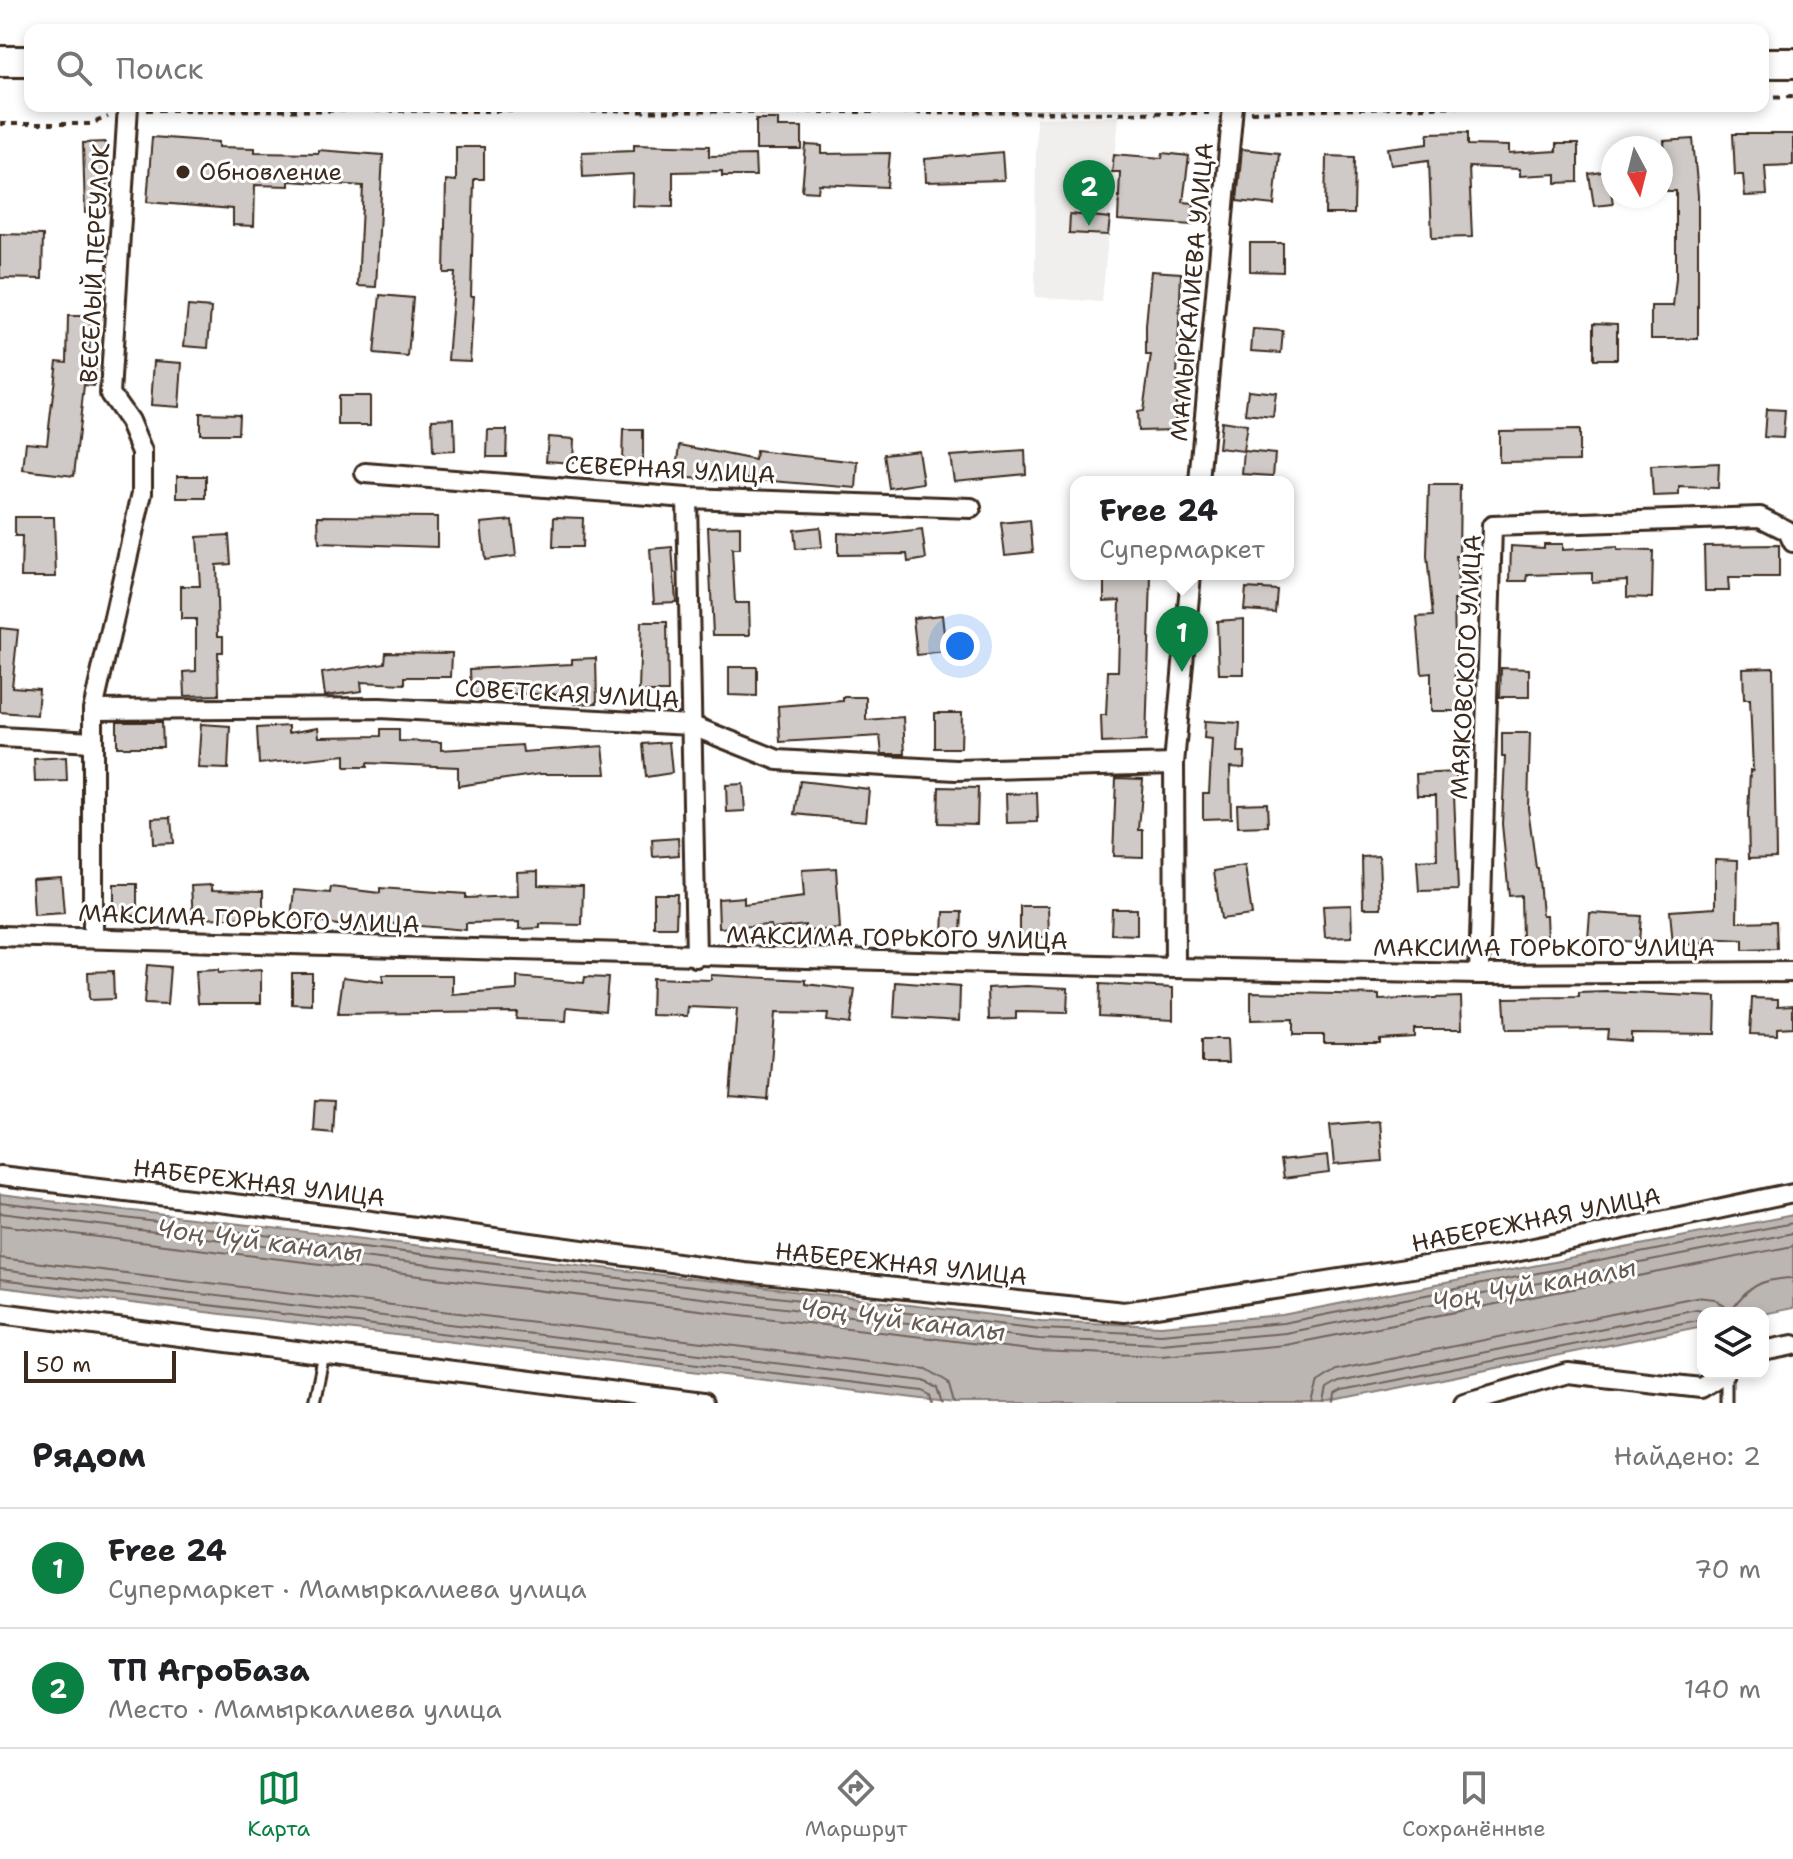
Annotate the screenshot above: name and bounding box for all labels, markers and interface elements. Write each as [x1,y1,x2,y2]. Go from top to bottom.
search box [24,24,1769,112]
icon: search [52,46,96,90]
text: Поиск [116,48,204,89]
north arrow [1601,136,1673,208]
street label: МАМЫРКАЛИЕВА УЛИЦА [1163,141,1221,443]
street label: ВЕСЕЛЫЙ ПЕРЕУЛОК [73,142,117,384]
place label: Обновление [199,156,342,188]
pin: 2 [1063,160,1115,226]
marker: Обновление [174,163,192,181]
street label: СЕВЕРНАЯ УЛИЦА [564,449,776,491]
popup [1070,476,1294,580]
text: Free 24 [1099,490,1218,531]
text: Супермаркет [1099,531,1265,566]
street label: МАЯКОВСКОГО УЛИЦА [1443,534,1489,800]
pin: 1 [1156,606,1208,672]
your location [940,626,980,666]
street label: СОВЕТСКАЯ УЛИЦА [454,672,680,716]
street label: МАКСИМА ГОРЬКОГО УЛИЦА [78,897,420,941]
street label: МАКСИМА ГОРЬКОГО УЛИЦА [726,919,1068,957]
street label: МАКСИМА ГОРЬКОГО УЛИЦА [1373,932,1715,964]
street label: НАБЕРЕЖНАЯ УЛИЦА [131,1152,387,1214]
street label: НАБЕРЕЖНАЯ УЛИЦА [1409,1180,1663,1260]
water label: Чоң Чүй каналы [155,1210,365,1270]
street label: НАБЕРЕЖНАЯ УЛИЦА [773,1235,1029,1293]
water label: Чоң Чүй каналы [1429,1249,1639,1319]
water label: Чоң Чүй каналы [798,1289,1008,1349]
map controls [1697,1307,1769,1379]
button: layers [1697,1307,1769,1379]
scale bar [24,1347,176,1383]
text: 50 m [36,1350,91,1379]
text: Рядом [32,1432,146,1478]
text: Найдено: 2 [1614,1438,1761,1473]
text: Free 24 [108,1530,227,1571]
text: 1 [52,1551,64,1586]
text: 70 m [1694,1551,1761,1586]
text: Супермаркет · Мамыркалиева улица [108,1571,587,1606]
text: ТП АгроБаза [108,1650,310,1691]
text: 2 [49,1671,67,1706]
text: 140 m [1684,1671,1761,1706]
text: Место · Мамыркалиева улица [108,1691,502,1726]
tab: Карта [247,1766,310,1843]
tab: Маршрут [805,1766,907,1843]
tab: Сохранённые [1402,1766,1546,1843]

